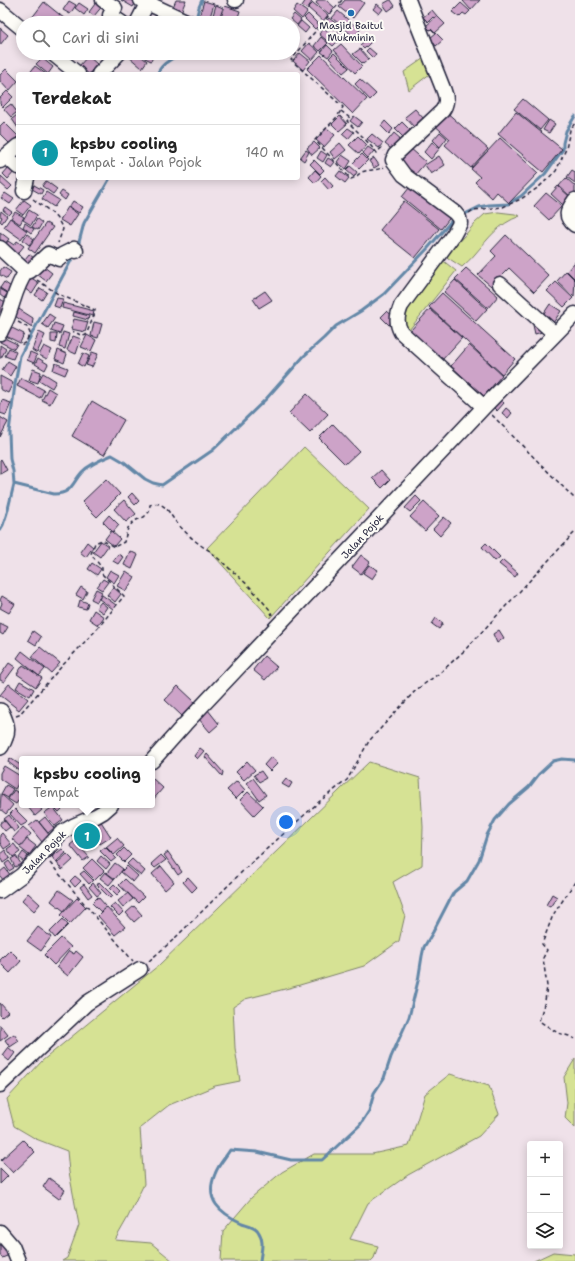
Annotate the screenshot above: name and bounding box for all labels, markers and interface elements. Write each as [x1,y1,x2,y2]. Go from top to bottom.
marker: Masjid Baitul Mukminin [346,8,356,18]
search box [16,16,300,60]
place label: Masjid Baitul Mukminin [319,19,383,44]
icon: search [30,27,52,49]
text: Cari di sini [62,28,139,48]
text: Terdekat [32,87,112,109]
text: kpsbu cooling [70,134,177,154]
text: 1 [42,144,48,161]
text: 140 m [245,144,284,161]
text: Tempat · Jalan Pojok [70,154,202,171]
street label: Jalan Pojok [338,511,387,561]
popup [19,756,155,808]
text: kpsbu cooling [33,764,141,784]
text: Tempat [33,784,79,801]
your location [276,812,296,832]
pin: 1 [74,821,100,851]
street label: Jalan Pojok [20,828,69,877]
map controls [527,1141,563,1249]
button: + [527,1141,563,1177]
button: − [527,1177,563,1213]
button: layers [527,1213,563,1249]

